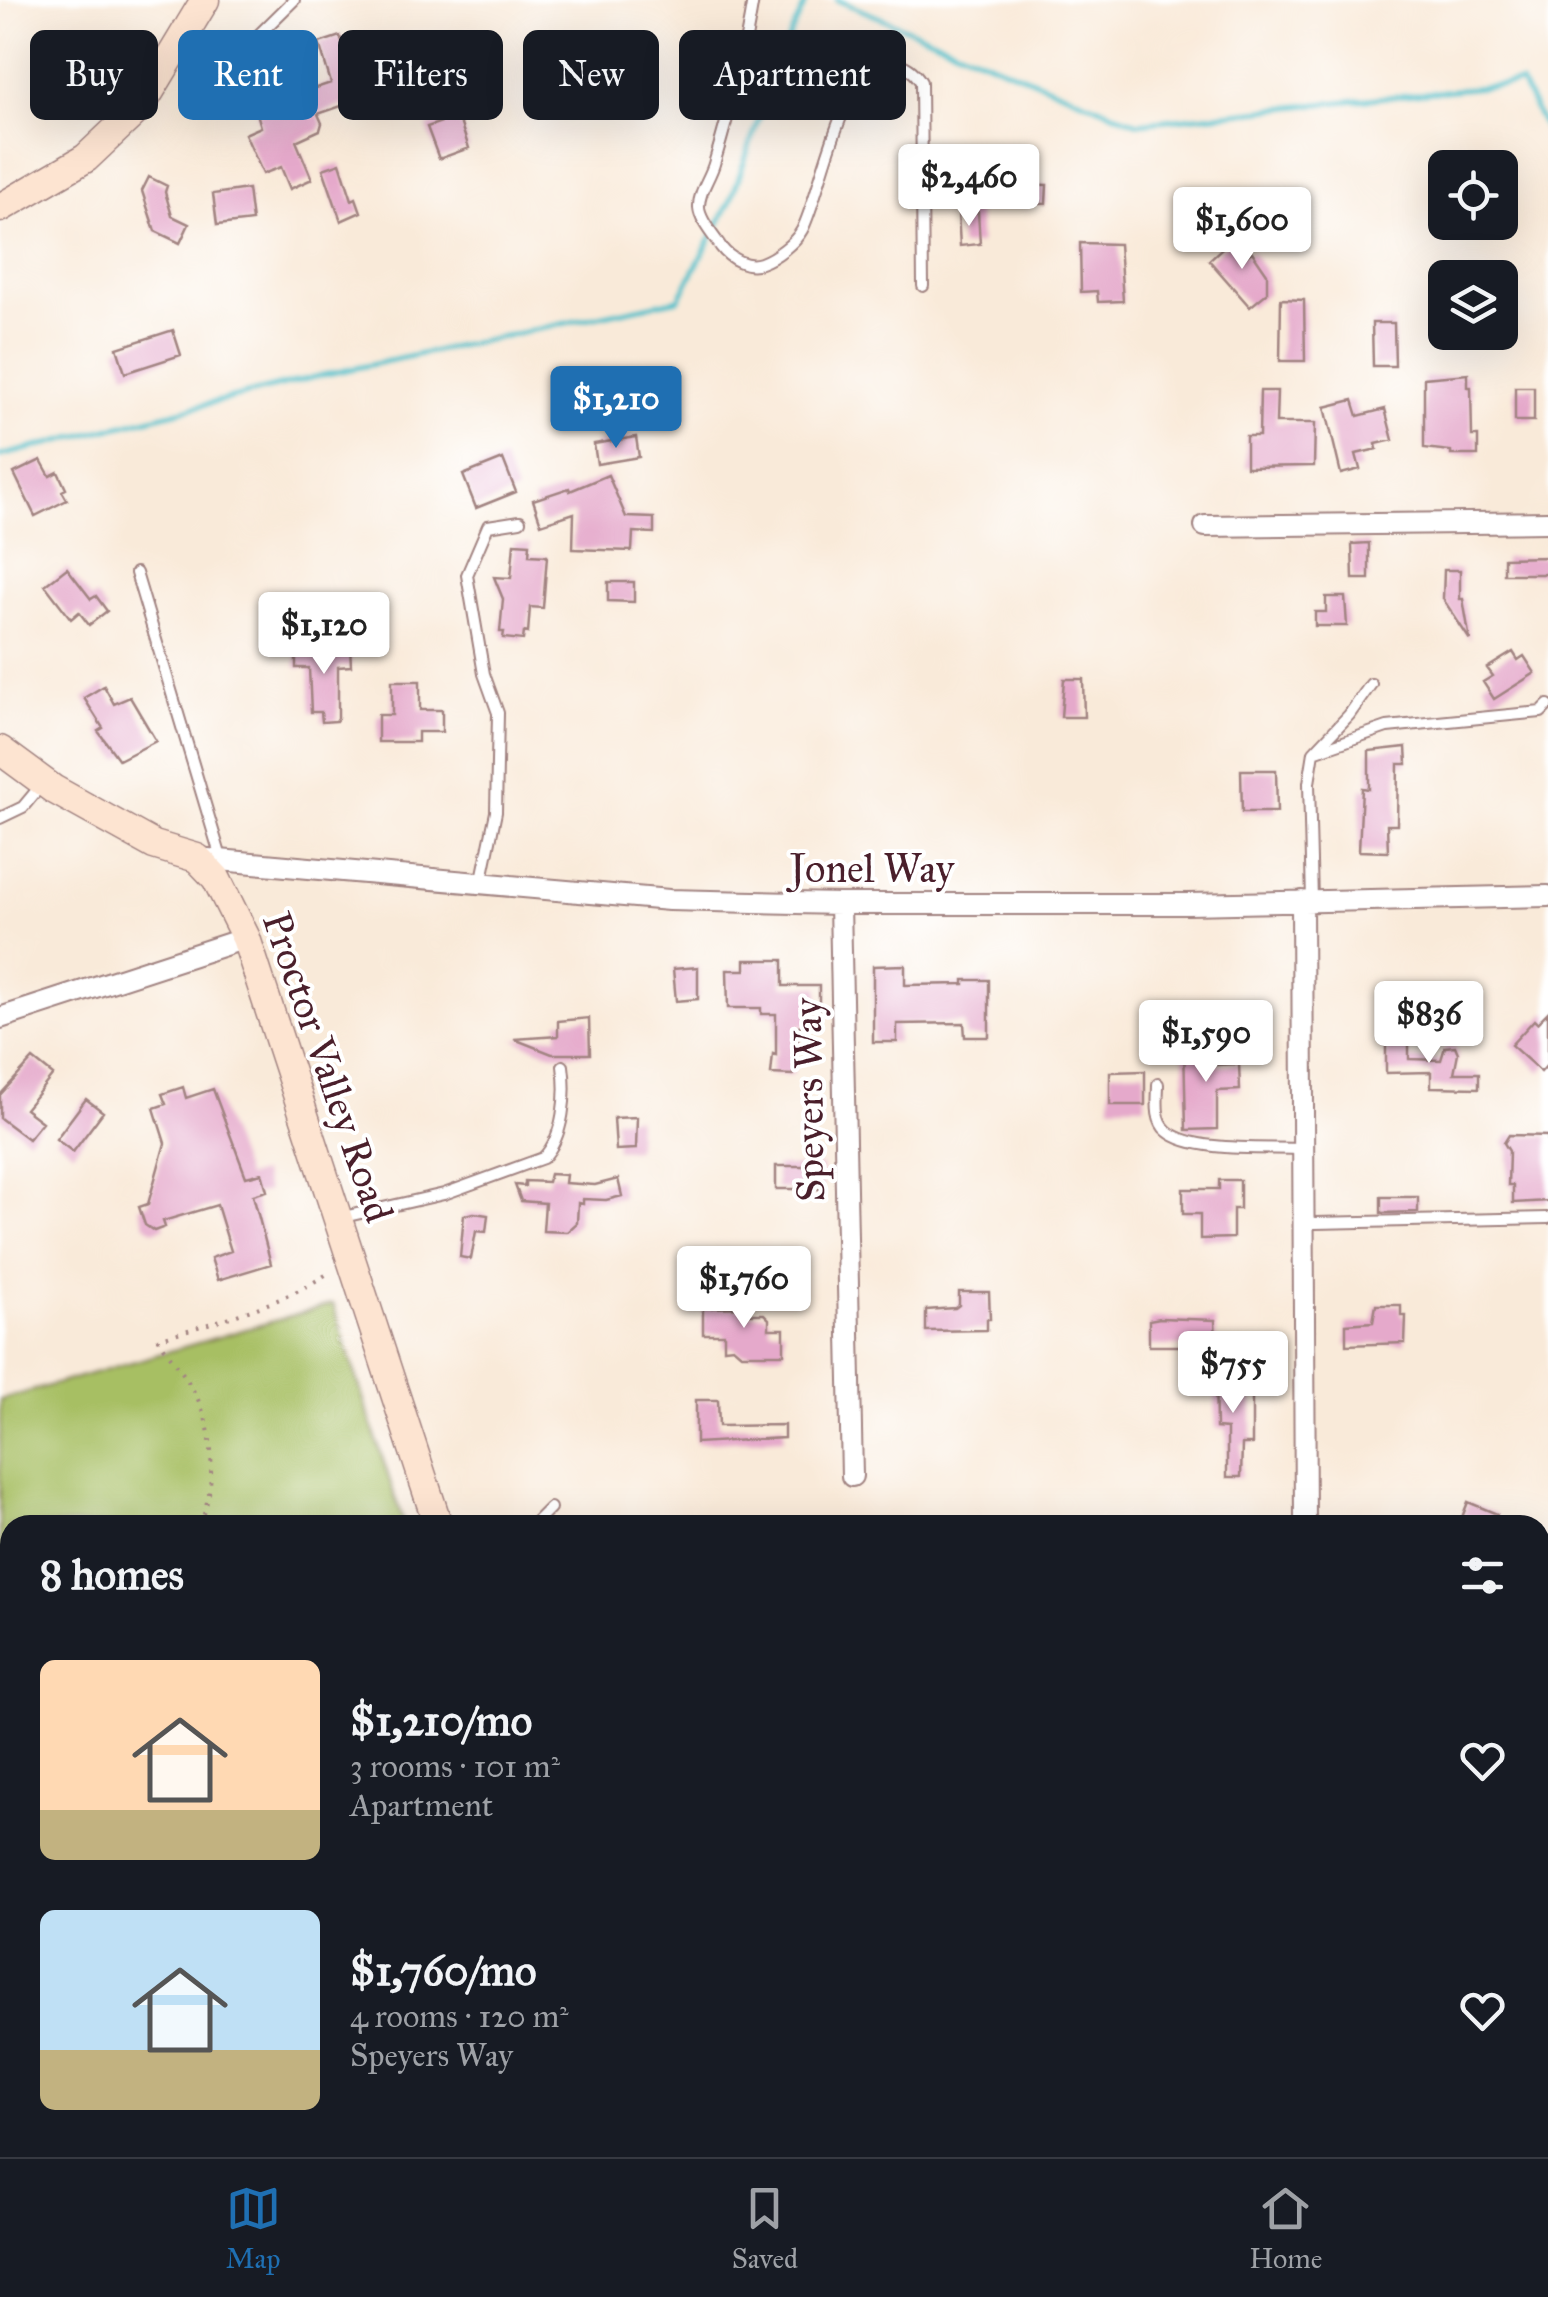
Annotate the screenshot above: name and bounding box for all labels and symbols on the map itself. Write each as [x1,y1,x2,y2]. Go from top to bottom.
pin: $2,460 [888,144,1050,229]
pin: $1,600 [1161,187,1323,272]
pin: $1,210 [535,366,697,451]
pin: $1,120 [243,592,405,677]
street label: Jonel Way [786,844,956,893]
street label: Proctor Valley Road [252,905,404,1229]
pin: $836 [1370,981,1488,1066]
street label: Speyers Way [783,996,835,1202]
pin: $1,590 [1125,1000,1287,1085]
pin: $1,760 [663,1246,825,1331]
pin: $755 [1174,1331,1292,1416]

